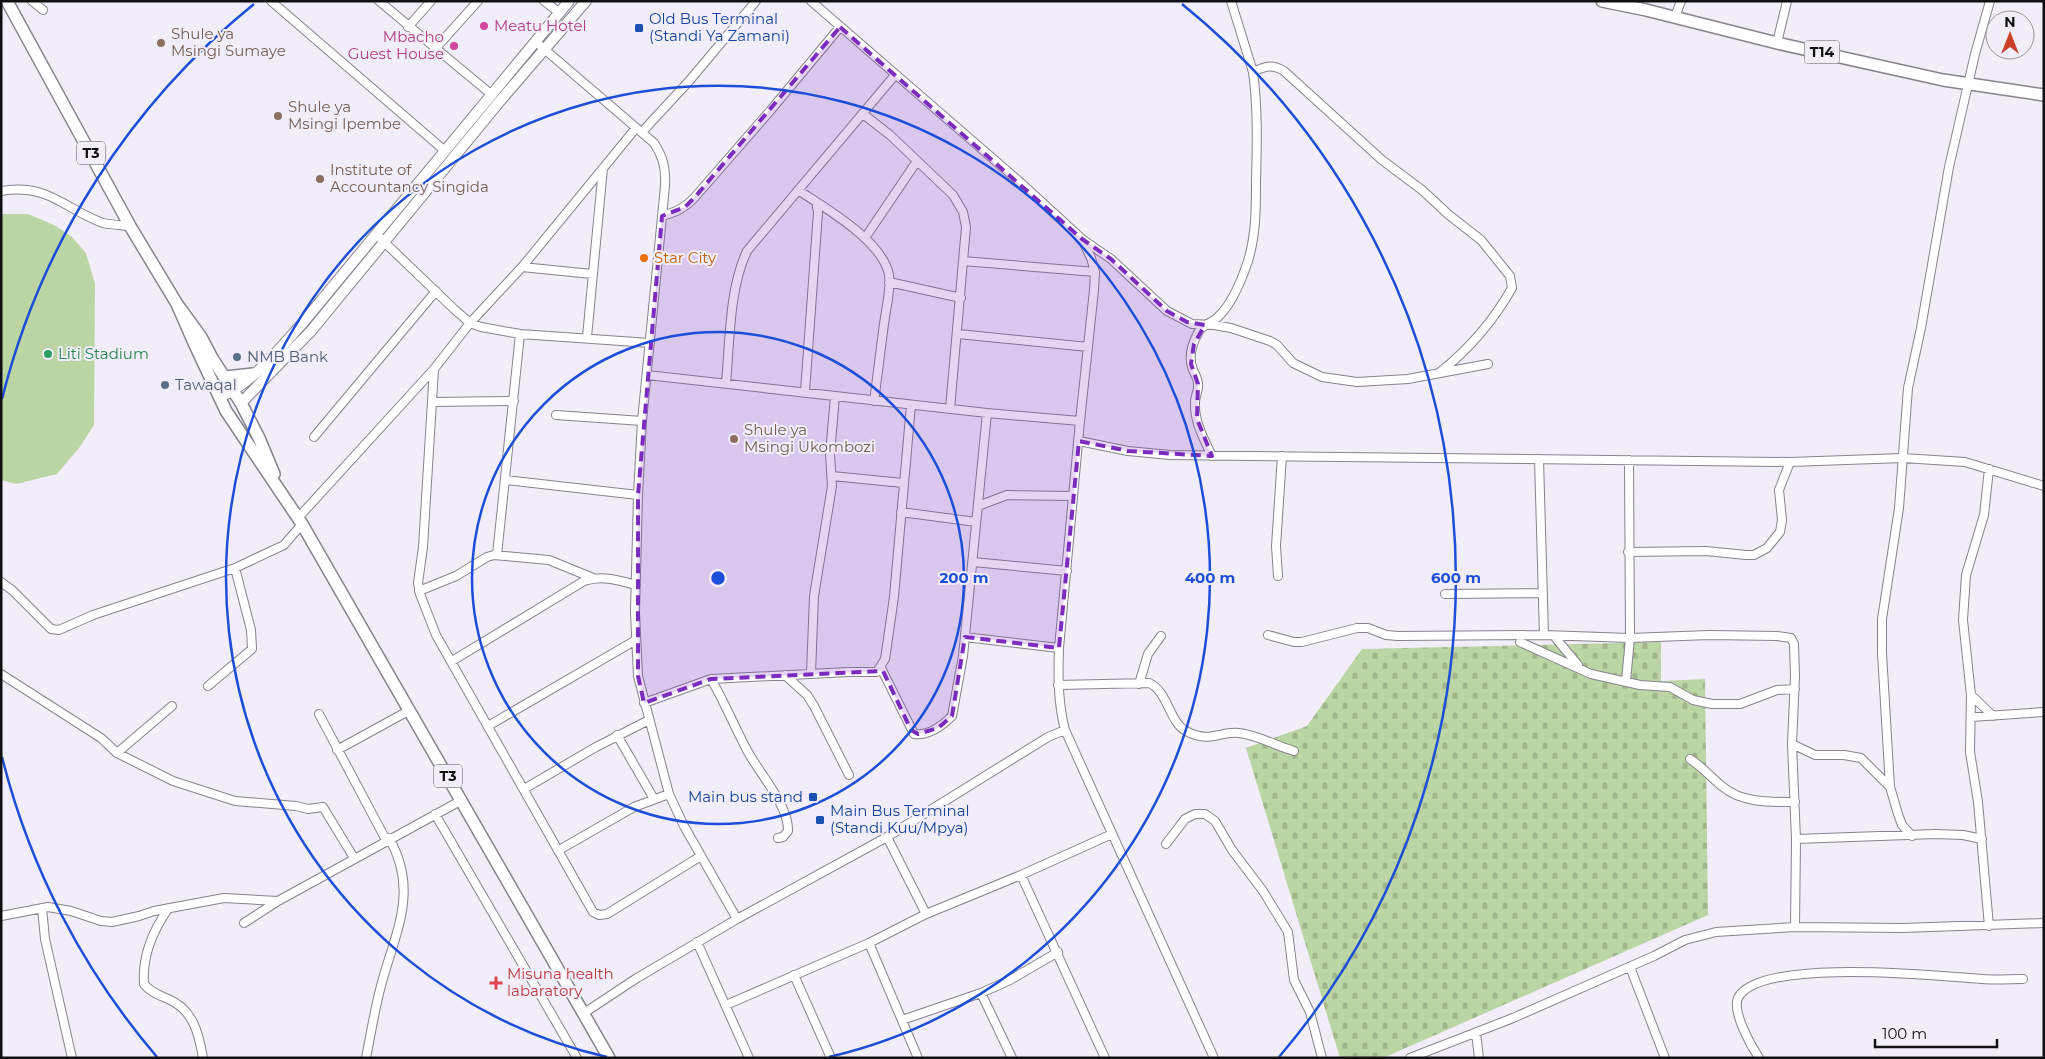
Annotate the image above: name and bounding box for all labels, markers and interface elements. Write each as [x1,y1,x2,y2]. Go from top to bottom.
place label: Old Bus Terminal (Standi Ya Zamani) [649,9,790,45]
north arrow [1985,10,2035,60]
text: N [2004,13,2016,31]
place label: Meatu Hotel [494,16,587,35]
marker: Meatu Hotel [478,20,490,32]
marker: Old Bus Terminal (Standi Ya Zamani) [633,22,645,34]
place label: Shule ya Msingi Sumaye [171,24,286,60]
place label: Mbacho Guest House [348,27,444,63]
marker: Shule ya Msingi Sumaye [155,37,167,49]
marker: Mbacho Guest House [448,40,460,52]
road number: T14 [1804,41,1840,64]
place label: Shule ya Msingi Ipembe [288,97,401,133]
marker: Shule ya Msingi Ipembe [272,110,284,122]
road number: T3 [77,142,105,164]
place label: Institute of Accountancy Singida [330,160,489,196]
marker: Institute of Accountancy Singida [314,173,326,185]
place label: Star City [654,248,717,267]
marker: Star City [638,252,650,264]
place label: Liti Stadium [58,344,149,363]
place label: NMB Bank [247,347,328,366]
marker: Liti Stadium [42,348,54,360]
marker: NMB Bank [231,351,243,363]
place label: Tawaqal [175,375,237,394]
marker: Tawaqal [159,379,171,391]
place label: Shule ya Msingi Ukombozi [744,420,875,456]
marker: Shule ya Msingi Ukombozi [728,433,740,445]
text: 200 m [939,568,989,587]
text: 400 m [1185,568,1235,587]
text: 600 m [1431,568,1481,587]
centre of rings [709,569,727,587]
road number: T3 [434,764,462,788]
place label: Main bus stand [688,787,803,806]
marker: Main bus stand [807,791,819,803]
place label: Main Bus Terminal (Standi Kuu/Mpya) [830,801,970,837]
marker: Main Bus Terminal (Standi Kuu/Mpya) [814,814,826,826]
place label: Misuna health labaratory [507,964,614,1000]
marker: Misuna health labaratory [489,976,503,990]
scale bar [1875,1016,1998,1048]
text: 100 m [1882,1024,1927,1043]

